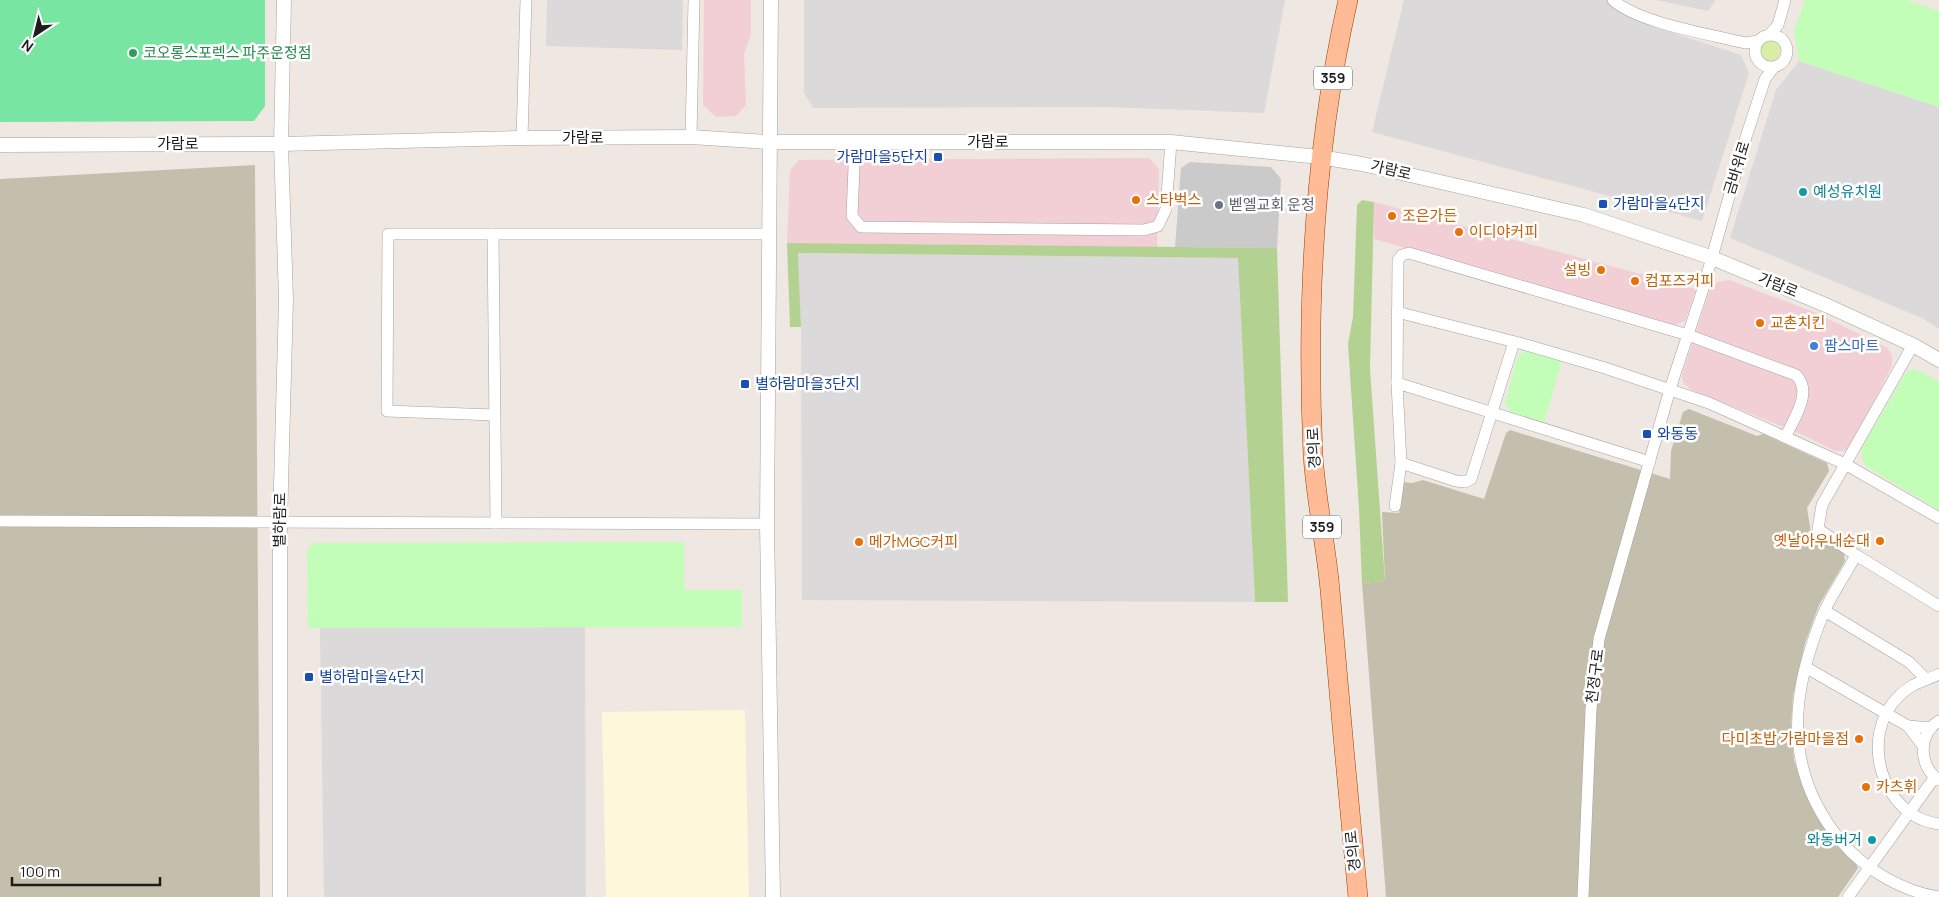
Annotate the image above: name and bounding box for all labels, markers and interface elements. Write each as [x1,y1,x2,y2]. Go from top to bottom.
north arrow [10,10,60,60]
text: N [18,35,37,57]
place label: 코오롱스포렉스 파주운정점 [143,42,312,63]
marker: 코오롱스포렉스 파주운정점 [127,47,139,59]
road number: 359 [1314,66,1352,90]
street label: 가람로 [562,127,604,148]
street label: 가람로 [967,131,1009,152]
street label: 가람로 [157,133,199,154]
street label: 금바위로 [1718,138,1755,197]
place label: 가람마을5단지 [837,146,928,167]
marker: 가람마을5단지 [932,151,944,163]
street label: 가람로 [1369,155,1414,184]
place label: 예성유치원 [1813,181,1882,202]
marker: 예성유치원 [1797,186,1809,198]
place label: 스타벅스 [1146,189,1201,210]
place label: 가람마을4단지 [1613,193,1705,214]
marker: 스타벅스 [1130,194,1142,206]
place label: 벧엘교회 운정 [1229,194,1315,215]
marker: 가람마을4단지 [1597,198,1609,210]
marker: 벧엘교회 운정 [1213,199,1225,211]
place label: 조은가든 [1402,205,1457,226]
marker: 조은가든 [1386,210,1398,222]
place label: 이디야커피 [1469,221,1538,242]
marker: 이디야커피 [1453,226,1465,238]
place label: 설빙 [1563,259,1591,280]
marker: 설빙 [1595,264,1607,276]
street label: 가람로 [1755,267,1801,302]
place label: 컴포즈커피 [1645,270,1714,291]
marker: 컴포즈커피 [1629,275,1641,287]
place label: 교촌치킨 [1770,312,1825,333]
marker: 교촌치킨 [1754,317,1766,329]
place label: 팜스마트 [1824,335,1879,356]
marker: 팜스마트 [1808,340,1820,352]
place label: 별하람마을3단지 [755,373,860,394]
marker: 별하람마을3단지 [739,378,751,390]
place label: 와동동 [1657,423,1698,444]
street label: 경의로 [1302,427,1325,469]
marker: 와동동 [1641,428,1653,440]
street label: 별하람로 [269,492,290,548]
road number: 359 [1303,516,1341,538]
place label: 옛날아우내순대 [1773,530,1870,551]
place label: 메가MGC커피 [869,531,958,552]
marker: 옛날아우내순대 [1874,535,1886,547]
marker: 메가MGC커피 [853,536,865,548]
street label: 천정구로 [1581,647,1608,705]
place label: 별하람마을4단지 [319,666,424,687]
marker: 별하람마을4단지 [303,671,315,683]
place label: 다미초밥 가람마을점 [1722,728,1849,749]
marker: 다미초밥 가람마을점 [1853,733,1865,745]
place label: 카츠휘 [1876,776,1917,797]
marker: 카츠휘 [1860,781,1872,793]
street label: 경의로 [1340,829,1365,873]
place label: 와동버거 [1807,829,1862,850]
marker: 와동버거 [1866,834,1878,846]
scale bar [12,854,160,886]
text: 100 m [20,861,60,882]

